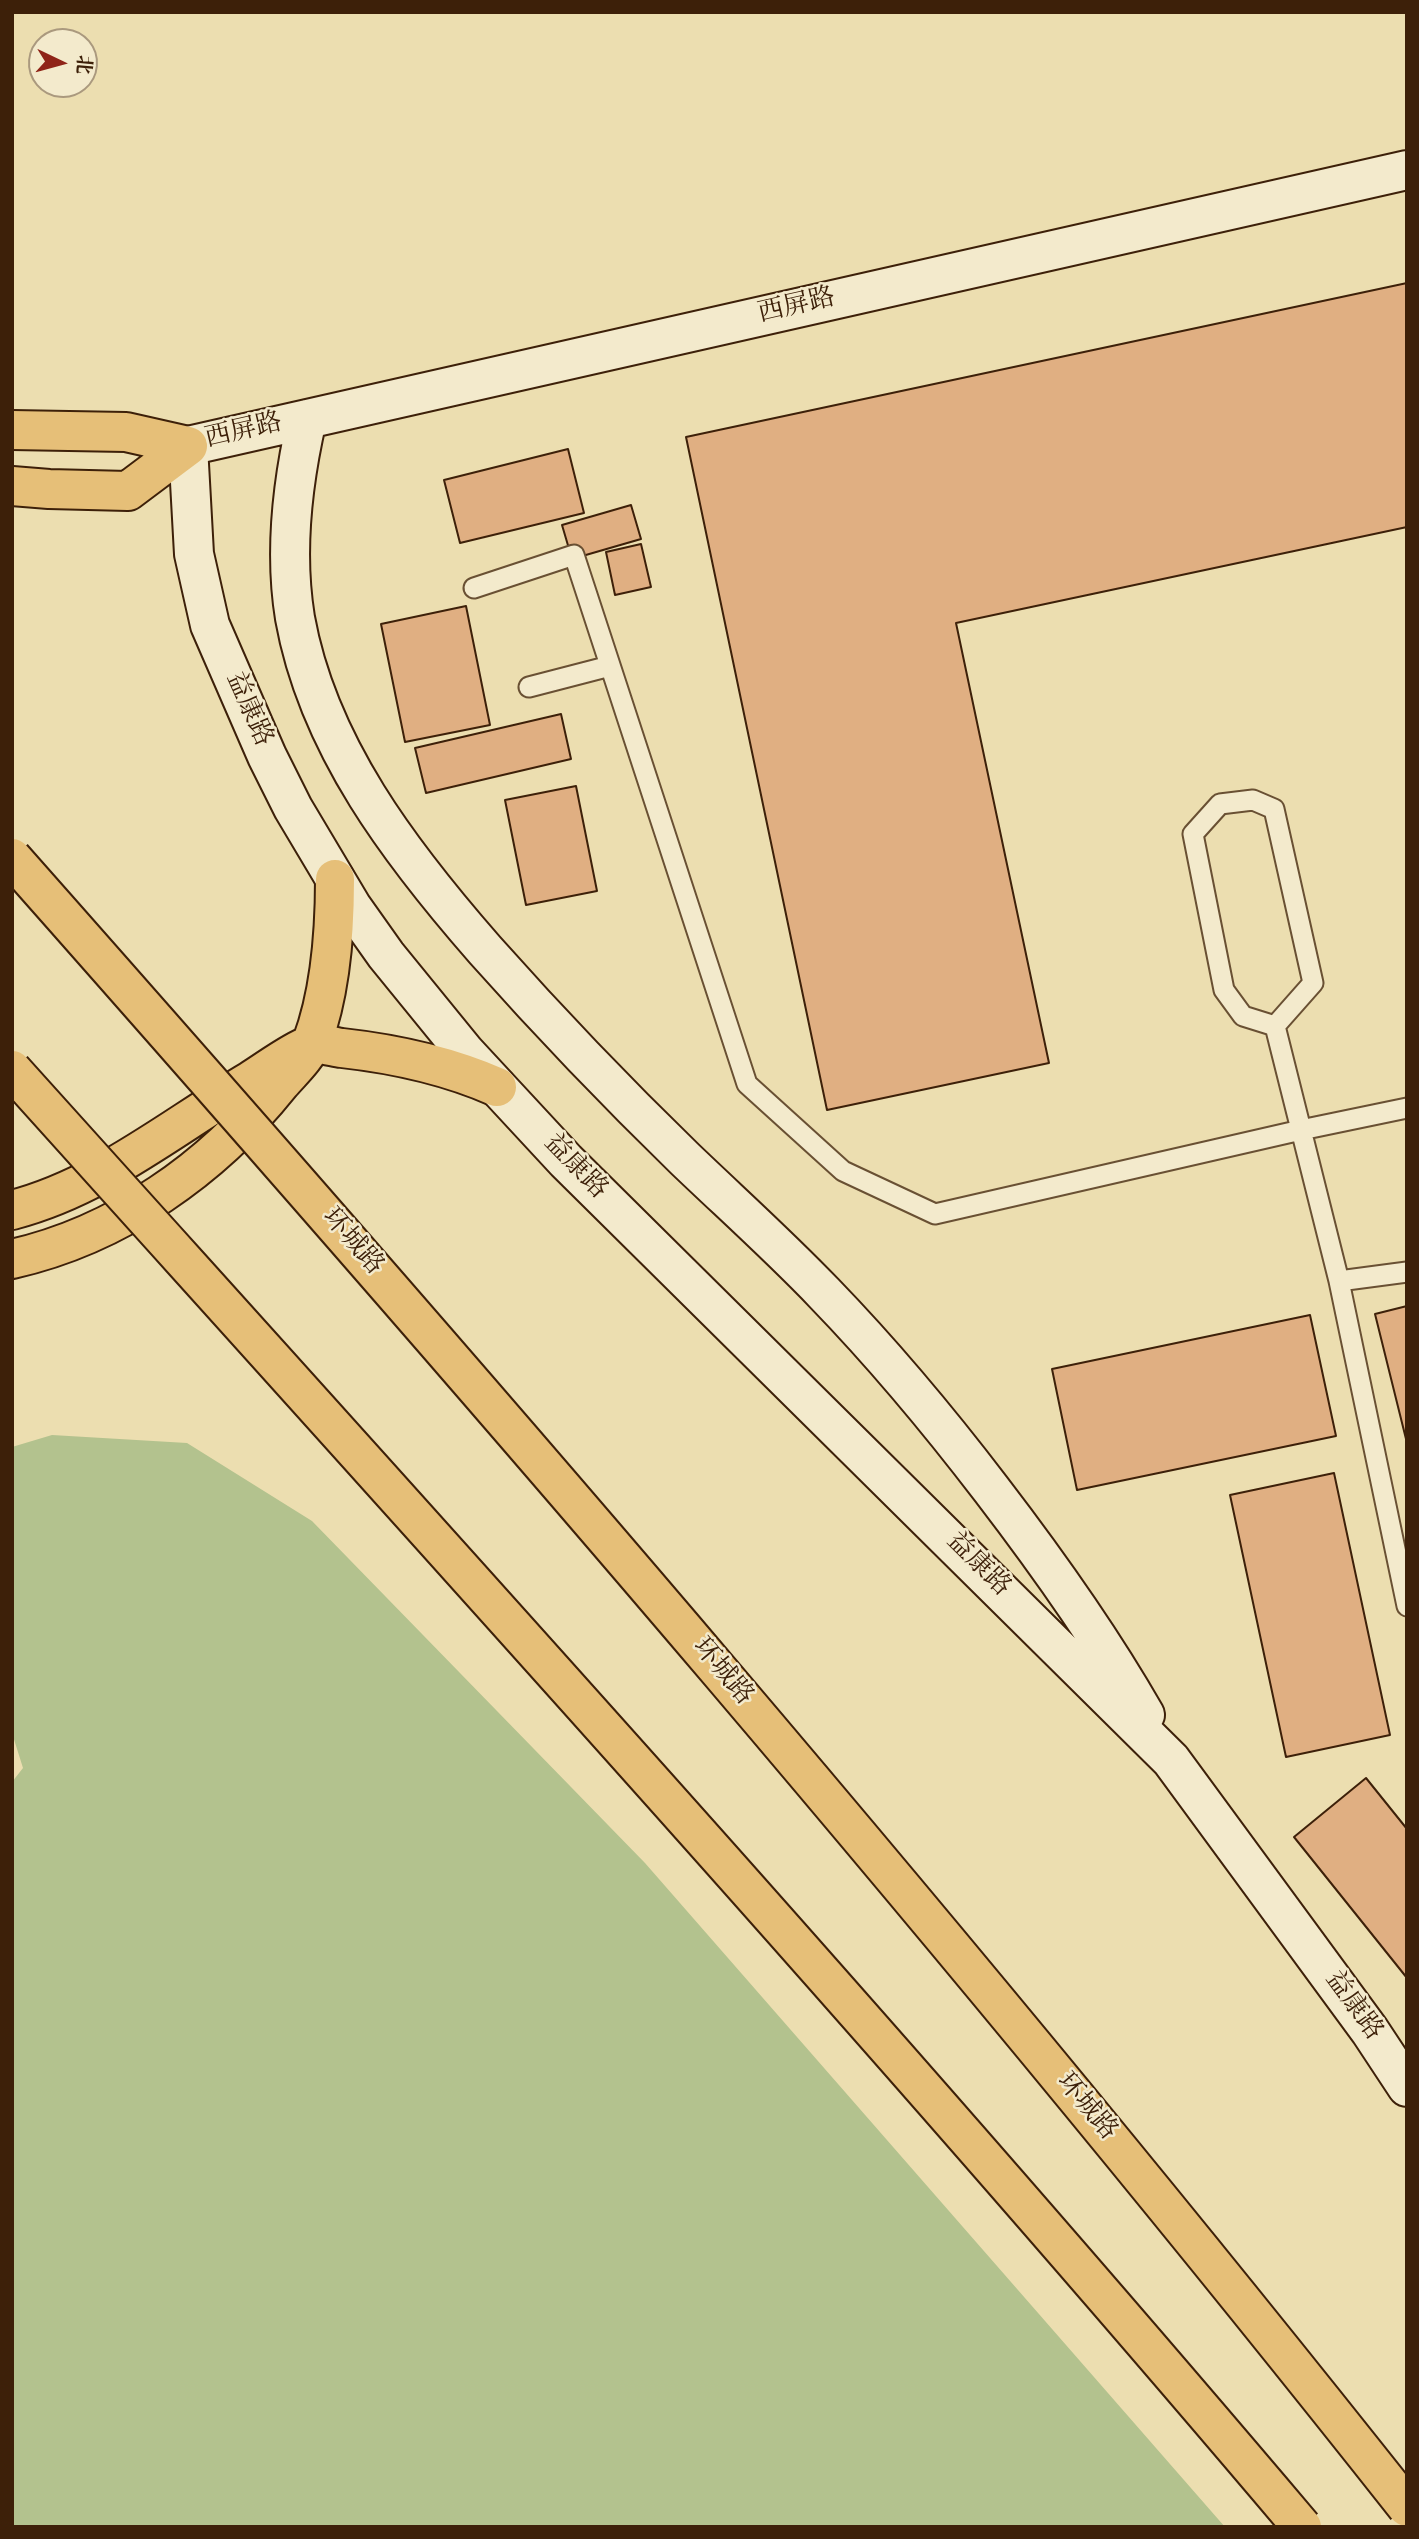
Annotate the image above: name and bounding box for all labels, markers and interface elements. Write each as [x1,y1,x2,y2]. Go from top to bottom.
north arrow [28,28,98,98]
text: 北 [68,54,97,75]
street label: 西屏路 [755,284,839,332]
street label: 西屏路 [202,409,286,457]
street label: 益康路 [217,668,277,752]
street label: 益康路 [536,1129,612,1207]
street label: 环城路 [314,1203,388,1283]
street label: 益康路 [938,1527,1016,1605]
street label: 环城路 [684,1633,758,1713]
street label: 益康路 [1316,1966,1388,2048]
street label: 环城路 [1048,2068,1122,2148]

